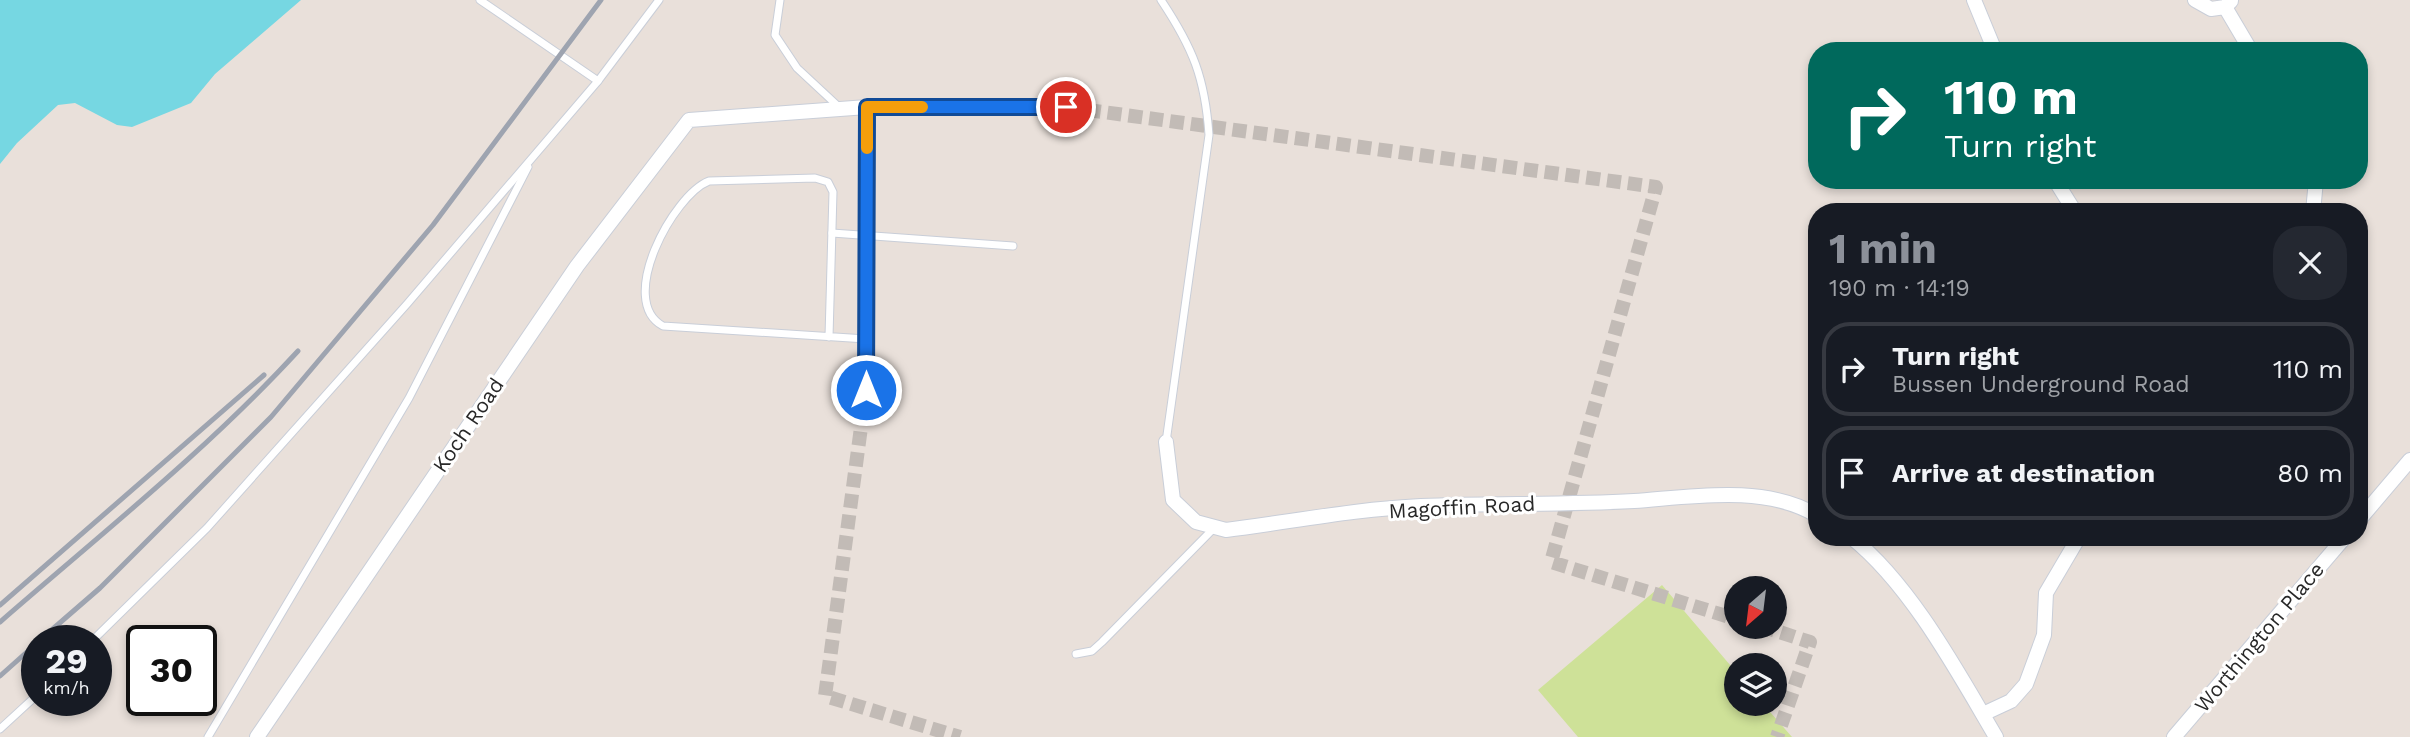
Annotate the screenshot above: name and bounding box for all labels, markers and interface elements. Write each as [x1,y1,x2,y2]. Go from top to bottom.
text: 110 m [1944,68,2078,126]
icon: right [1829,70,1920,161]
pin [1036,77,1096,137]
icon: arrive [1047,88,1085,126]
text: Turn right [1944,127,2096,165]
text: 1 min [1829,224,1937,273]
button: close [2273,226,2347,300]
text: 190 m · 14:19 [1829,275,1970,302]
text: Turn right [1892,341,2019,371]
icon: right [1833,350,1871,388]
position arrow [829,353,903,427]
text: 110 m [2273,354,2343,384]
text: Bussen Underground Road [1892,371,2190,398]
street label: Koch Road [427,373,509,477]
icon: arrive [1833,454,1871,492]
text: Arrive at destination [1892,458,2155,488]
text: 80 m [2277,458,2343,488]
street label: Magoffin Road [1388,491,1536,523]
street label: Worthington Place [2189,557,2329,717]
north arrow [1724,576,1787,639]
map controls [1724,576,1787,716]
speed limit sign: 30 [126,625,217,716]
text: 29 [45,640,88,682]
button: layers [1724,653,1787,716]
text: km/h [43,677,90,698]

